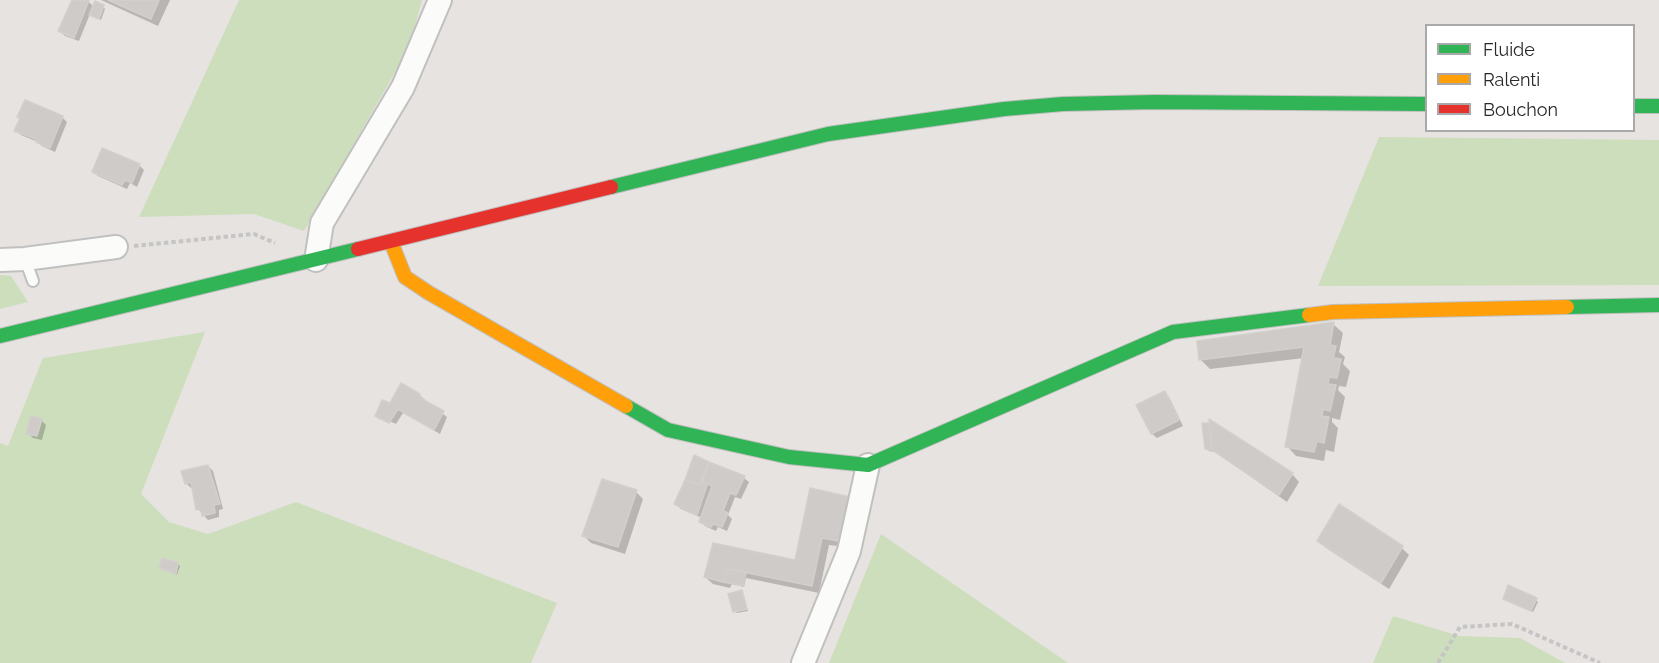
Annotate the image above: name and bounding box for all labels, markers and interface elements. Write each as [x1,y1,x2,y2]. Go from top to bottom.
legend [1425,24,1635,132]
text: Fluide [1483,39,1535,60]
text: Ralenti [1483,69,1540,90]
text: Bouchon [1483,99,1558,120]

